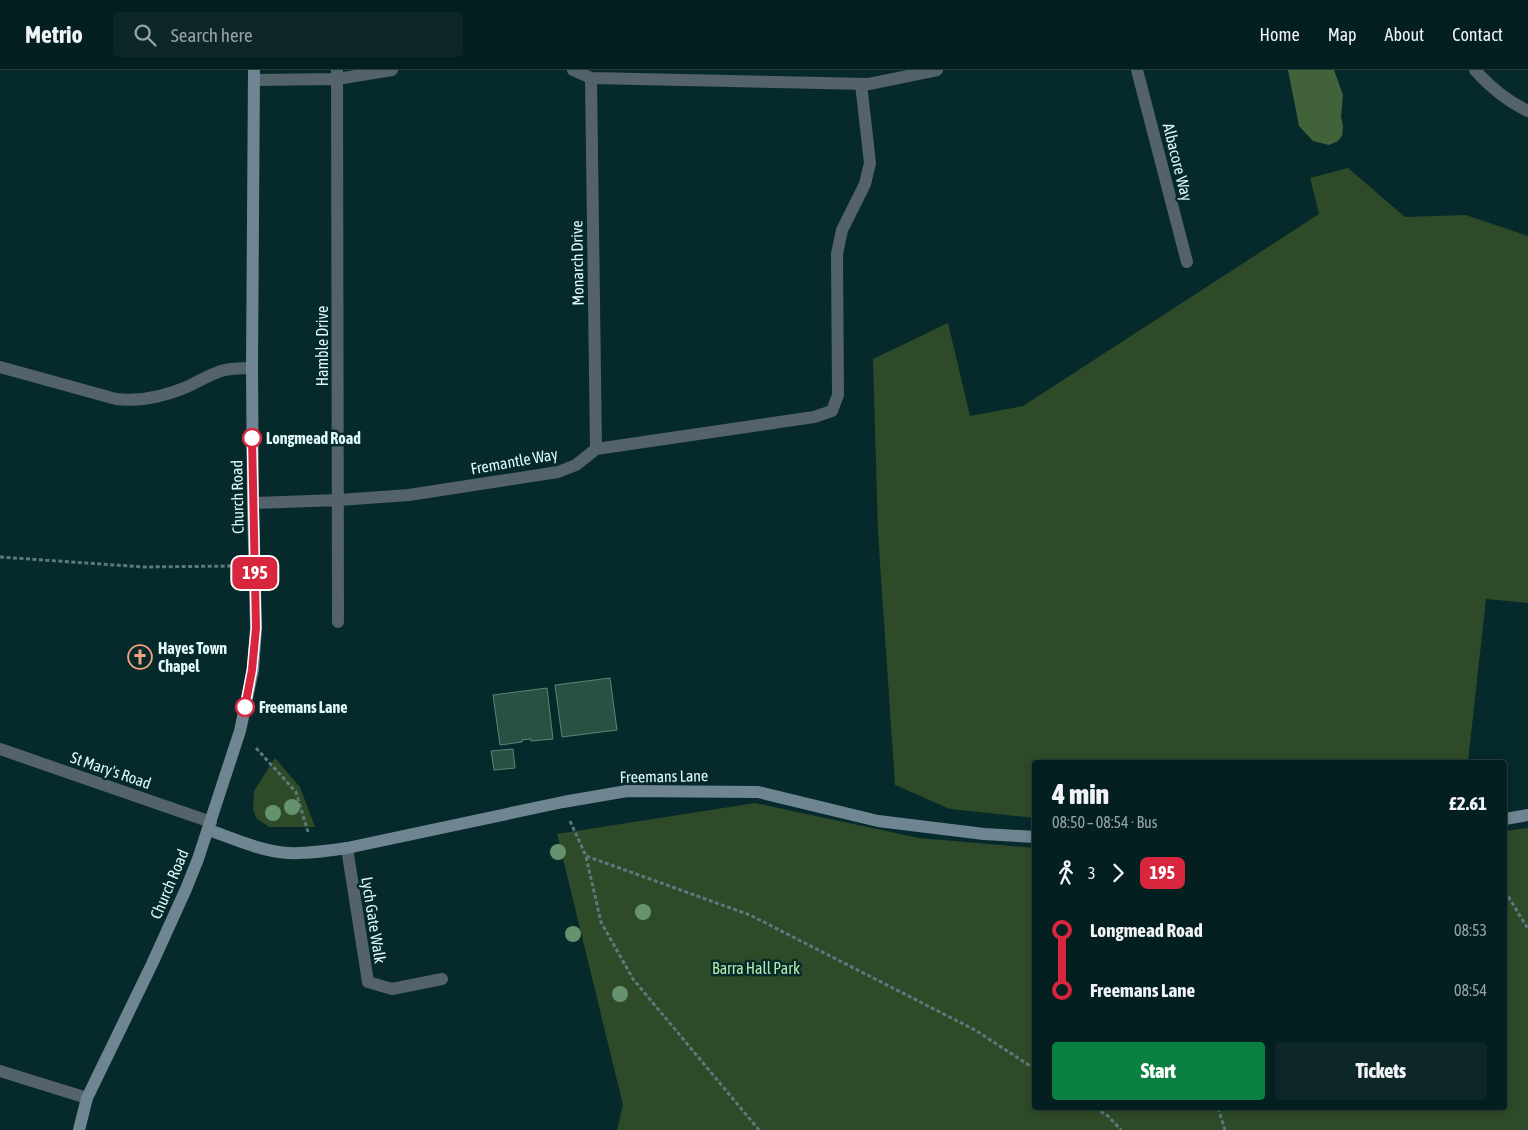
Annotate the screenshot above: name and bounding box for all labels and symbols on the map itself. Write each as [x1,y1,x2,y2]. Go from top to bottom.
street label: Albacore Way [1159,121,1196,204]
street label: Monarch Drive [567,220,587,306]
street label: Hamble Drive [313,306,331,386]
marker: Longmead Road [242,428,262,448]
place label: Longmead Road [266,429,361,447]
street label: Fremantle Way [469,444,560,479]
street label: Church Road [227,460,247,534]
line badge: 195 [226,557,284,589]
place label: Hayes Town Chapel [158,639,227,675]
church icon: Hayes Town Chapel [127,644,153,670]
marker: Freemans Lane [235,697,255,717]
place label: Freemans Lane [259,698,348,716]
street label: St Mary's Road [68,748,154,793]
street label: Freemans Lane [620,766,708,786]
street label: Church Road [146,847,192,921]
street label: Lych Gate Walk [357,875,390,965]
park label: Barra Hall Park [712,959,800,977]

